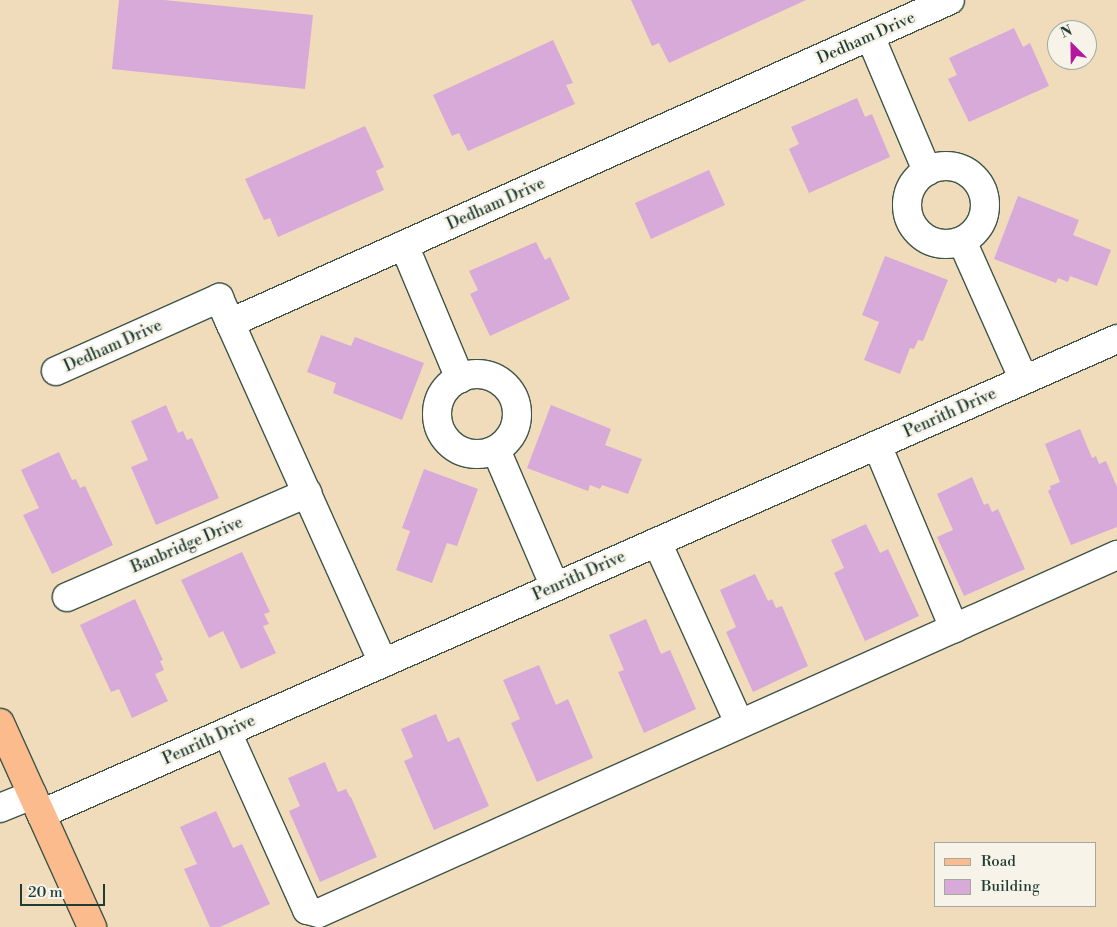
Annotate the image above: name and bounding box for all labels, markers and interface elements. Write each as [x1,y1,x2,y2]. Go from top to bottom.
street label: Dedham Drive [814,8,918,68]
north arrow [1047,20,1097,70]
text: N [1058,22,1075,43]
street label: Dedham Drive [444,174,548,234]
street label: Dedham Drive [61,316,165,376]
street label: Penrith Drive [901,384,999,442]
street label: Banbridge Drive [128,513,246,577]
street label: Penrith Drive [530,547,628,605]
street label: Penrith Drive [160,711,258,769]
legend [934,842,1097,907]
text: Road [981,852,1016,871]
scale bar [22,874,108,906]
text: Building [981,877,1040,896]
text: 20 m [28,883,63,902]

